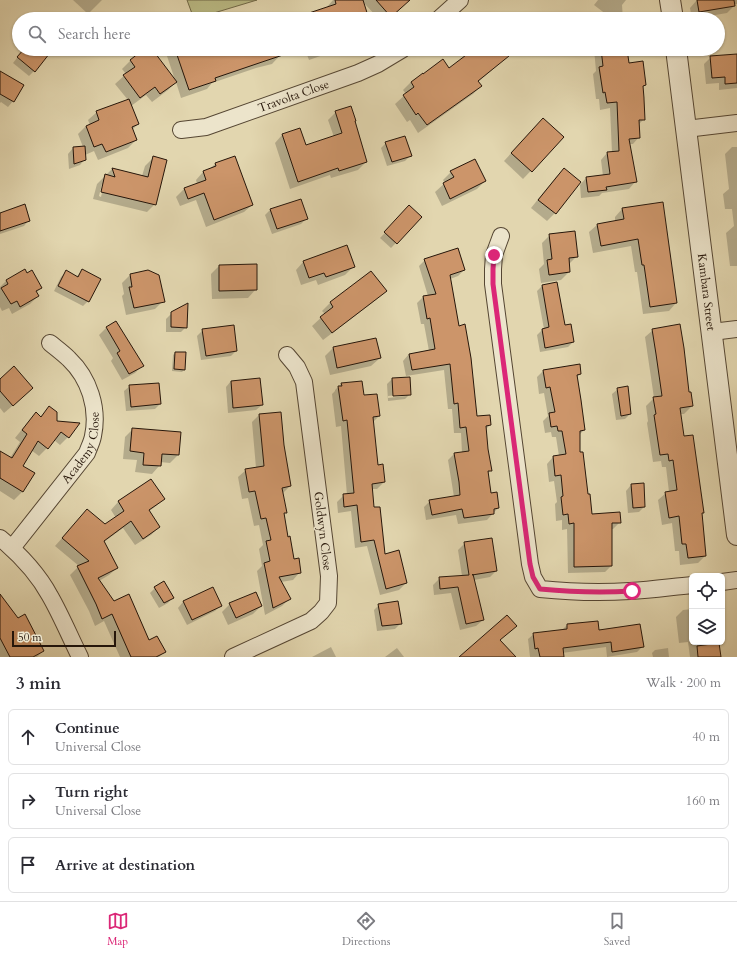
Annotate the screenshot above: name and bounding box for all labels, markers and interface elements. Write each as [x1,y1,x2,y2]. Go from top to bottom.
search box [12,12,725,56]
icon: search [26,23,48,45]
text: Search here [58,24,131,44]
street label: Travolta Close [256,76,331,116]
route end [485,246,503,264]
street label: Kambara Street [694,253,719,332]
street label: Academy Close [58,411,103,487]
street label: Goldwyn Close [310,491,336,571]
map controls [689,573,725,645]
button: locate [689,573,725,609]
route start [623,582,641,600]
button: layers [689,609,725,645]
scale bar [12,629,116,648]
text: 50 m [18,630,42,645]
text: 3 min [16,672,61,695]
text: Walk · 200 m [646,674,721,692]
text: Continue [55,718,120,738]
icon: ahead [17,726,39,748]
text: 40 m [692,728,720,746]
text: Universal Close [55,738,141,756]
text: Turn right [55,782,128,802]
icon: right [17,790,39,812]
text: 160 m [686,792,720,810]
text: Universal Close [55,802,141,820]
icon: arrive [17,854,39,876]
text: Arrive at destination [55,855,195,875]
tab: Map [107,910,129,949]
tab: Directions [342,910,390,949]
tab: Saved [604,910,630,949]

